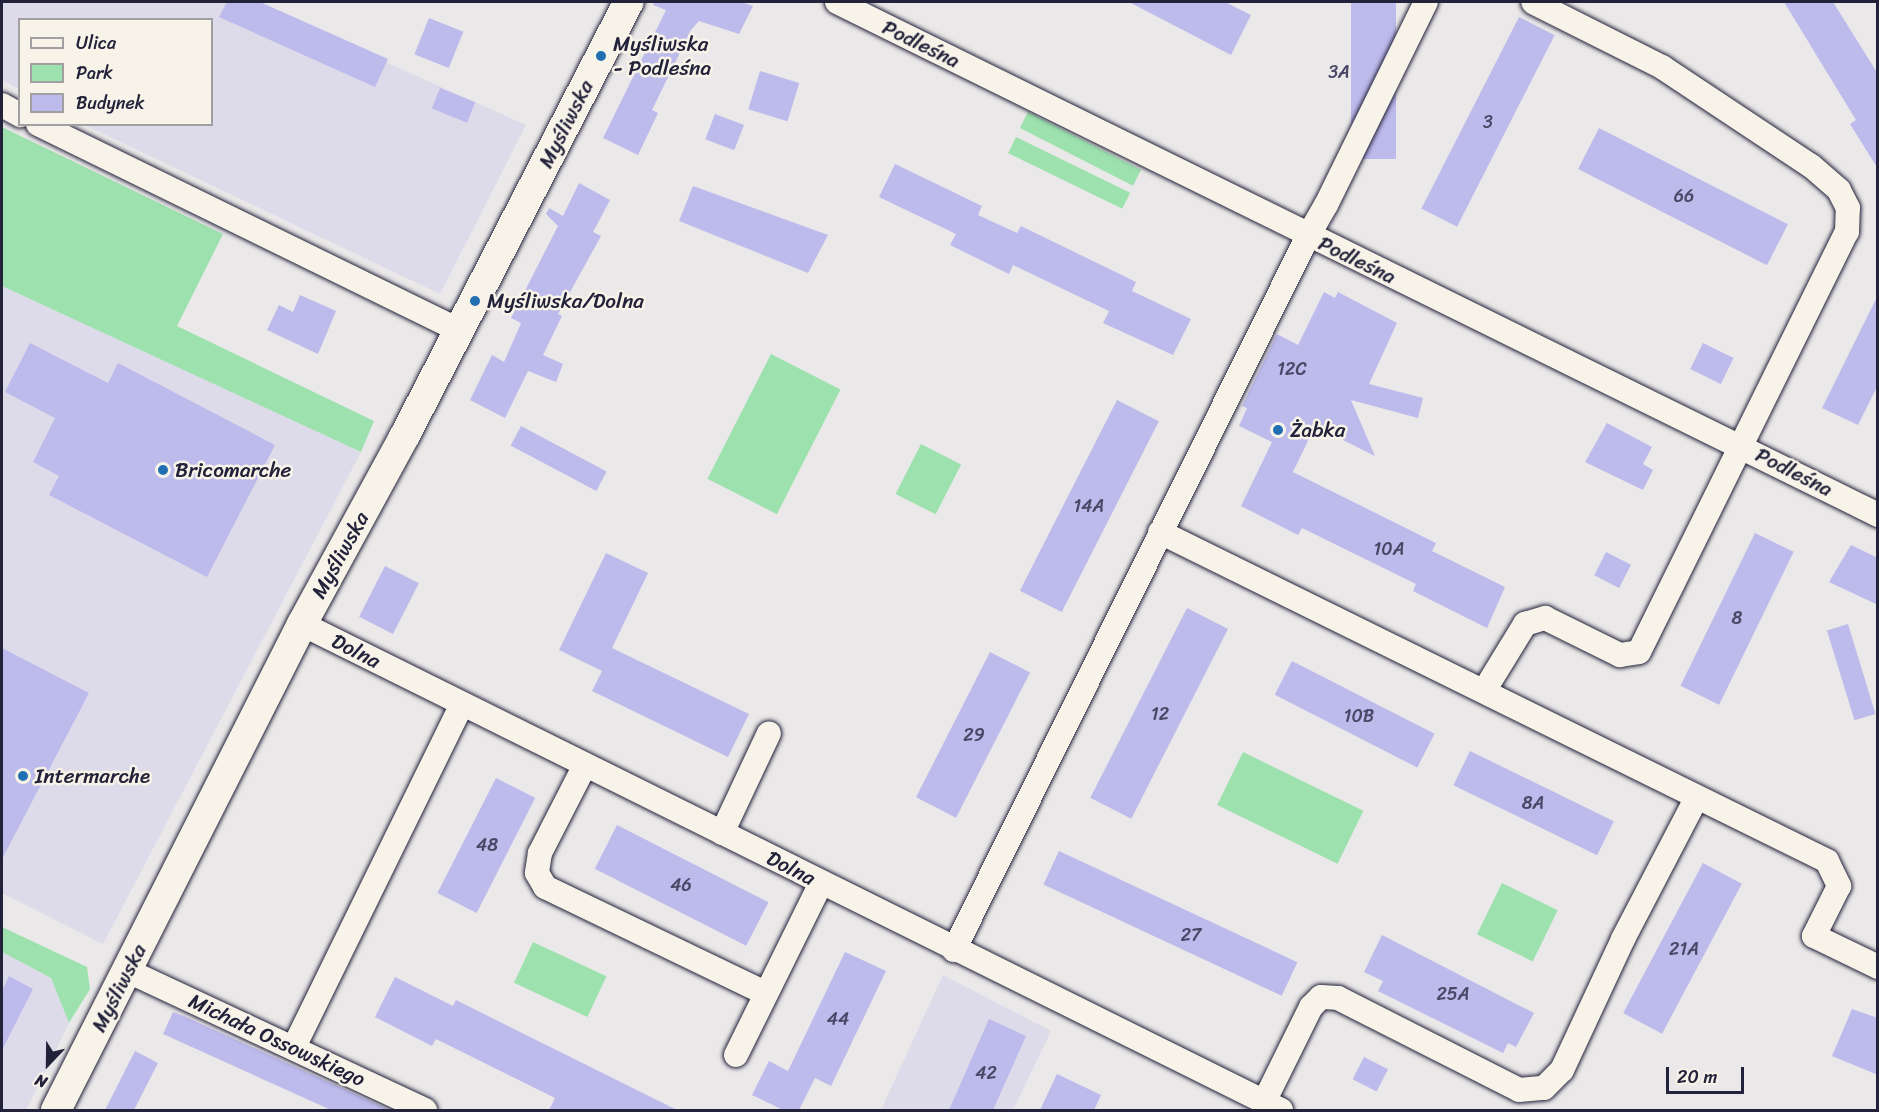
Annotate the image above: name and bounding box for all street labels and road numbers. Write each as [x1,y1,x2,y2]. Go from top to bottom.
street label: Podleśna [878,15,964,73]
street label: Myśliwska [533,76,599,172]
street label: Podleśna [1314,231,1400,289]
street label: Podleśna [1751,442,1837,502]
street label: Myśliwska [306,507,374,603]
street label: Dolna [328,628,384,674]
street label: Dolna [763,845,819,891]
street label: Myśliwska [86,940,152,1036]
street label: Michała Ossowskiego [184,988,370,1092]

